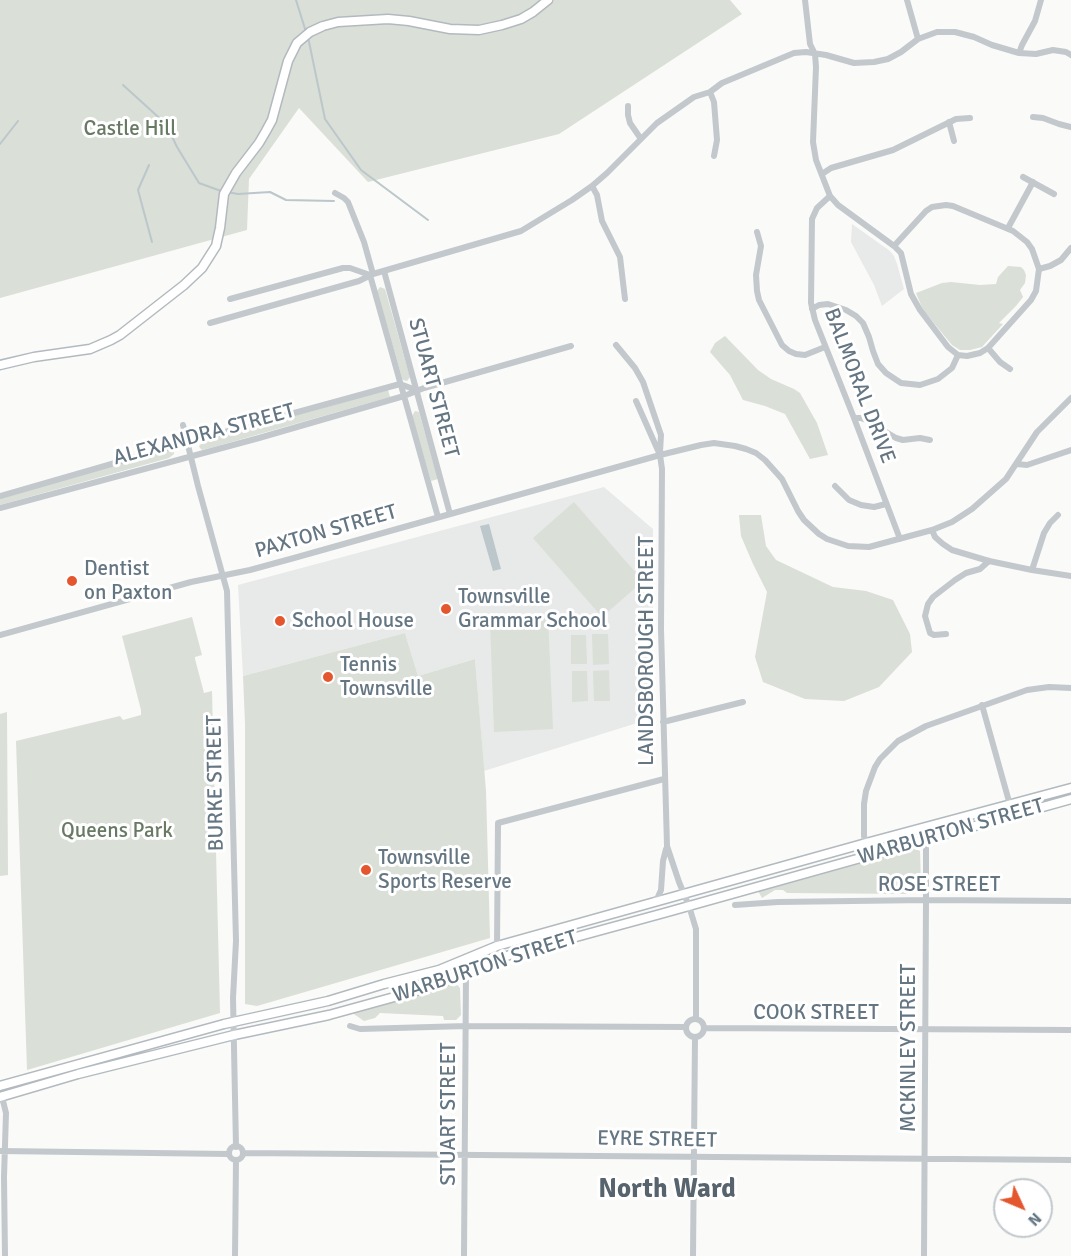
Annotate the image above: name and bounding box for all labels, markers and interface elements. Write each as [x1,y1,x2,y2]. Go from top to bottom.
park label: Castle Hill [84,116,176,142]
street label: BALMORAL DRIVE [818,305,900,467]
street label: STUART STREET [402,315,464,461]
street label: ALEXANDRA STREET [111,399,297,471]
street label: PAXTON STREET [252,500,400,564]
street label: LANDSBOROUGH STREET [634,536,660,766]
place label: Dentist on Paxton [84,556,172,606]
marker: Dentist on Paxton [65,574,79,588]
place label: Townsville Grammar School [458,584,607,634]
marker: Townsville Grammar School [439,602,453,616]
place label: School House [292,608,414,634]
marker: School House [273,614,287,628]
place label: Tennis Townsville [340,652,432,702]
marker: Tennis Townsville [321,670,335,684]
street label: BURKE STREET [202,715,230,851]
street label: WARBURTON STREET [855,793,1047,871]
park label: Queens Park [61,818,173,844]
place label: Townsville Sports Reserve [378,845,512,895]
marker: Townsville Sports Reserve [359,863,373,877]
street label: ROSE STREET [878,872,1000,898]
street label: WARBURTON STREET [390,925,580,1009]
street label: MCKINLEY STREET [896,964,922,1132]
street label: COOK STREET [753,1000,879,1026]
street label: STUART STREET [436,1042,462,1186]
street label: EYRE STREET [597,1126,717,1154]
district label: North Ward [598,1174,736,1206]
north arrow [993,1178,1053,1238]
text: N [1023,1208,1046,1230]

